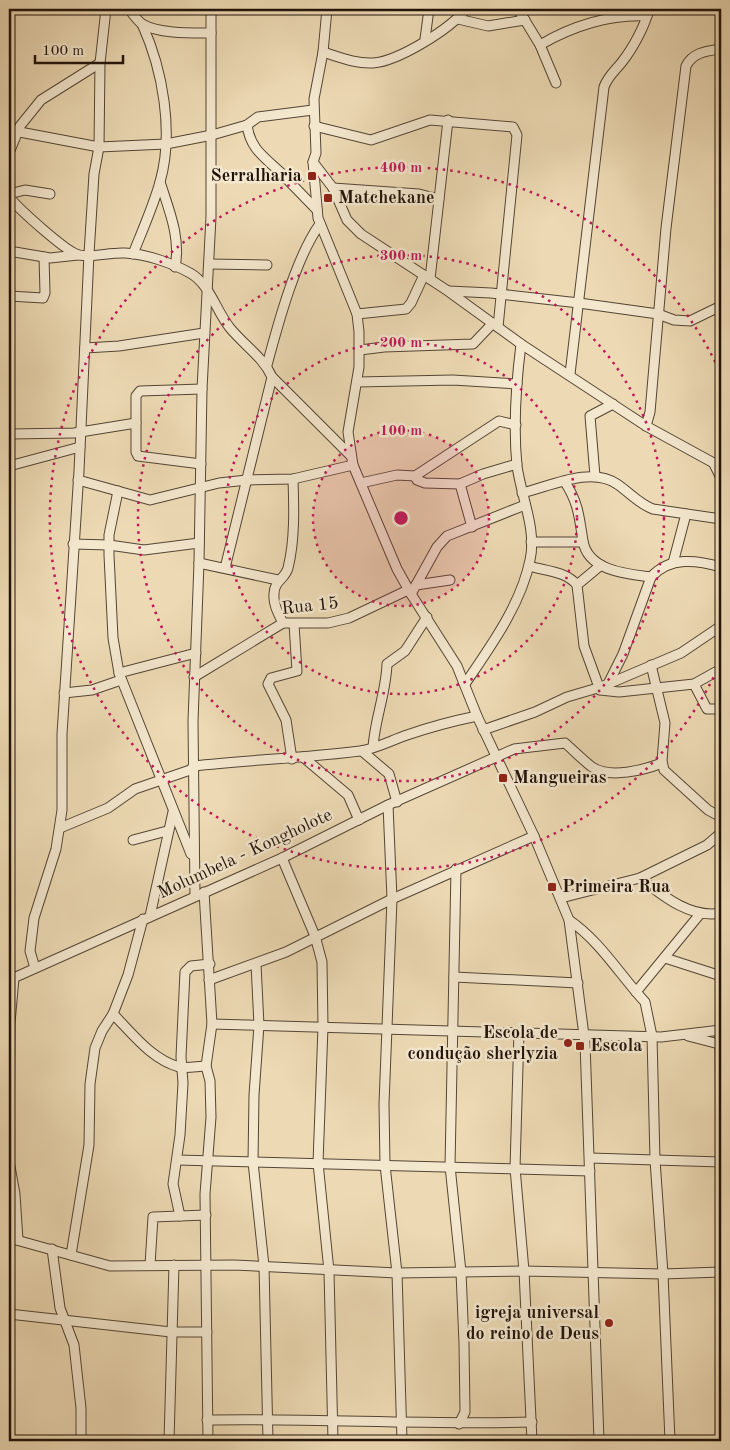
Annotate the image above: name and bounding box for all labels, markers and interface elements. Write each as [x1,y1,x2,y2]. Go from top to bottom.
scale bar [35,32,122,64]
text: 100 m [42,44,84,59]
text: 400 m [380,161,422,176]
place label: Serralharia [211,167,302,185]
marker: Serralharia [306,170,318,182]
place label: Matchekane [338,189,434,207]
marker: Matchekane [322,192,334,204]
text: 300 m [380,249,422,264]
text: 200 m [380,336,422,351]
text: 100 m [380,424,422,439]
centre of rings [392,509,410,527]
street label: Rua 15 [281,594,339,618]
place label: Mangueiras [513,769,607,787]
marker: Mangueiras [497,772,509,784]
street label: Molumbela - Kongholote [155,806,335,902]
place label: Primeira Rua [562,878,670,896]
marker: Primeira Rua [546,881,558,893]
place label: Escola de condução sherlyzia [407,1024,558,1063]
marker: Escola de condução sherlyzia [562,1037,574,1049]
place label: Escola [590,1037,642,1055]
marker: Escola [574,1040,586,1052]
place label: igreja universal do reino de Deus [466,1304,599,1343]
marker: igreja universal do reino de Deus [603,1317,615,1329]

